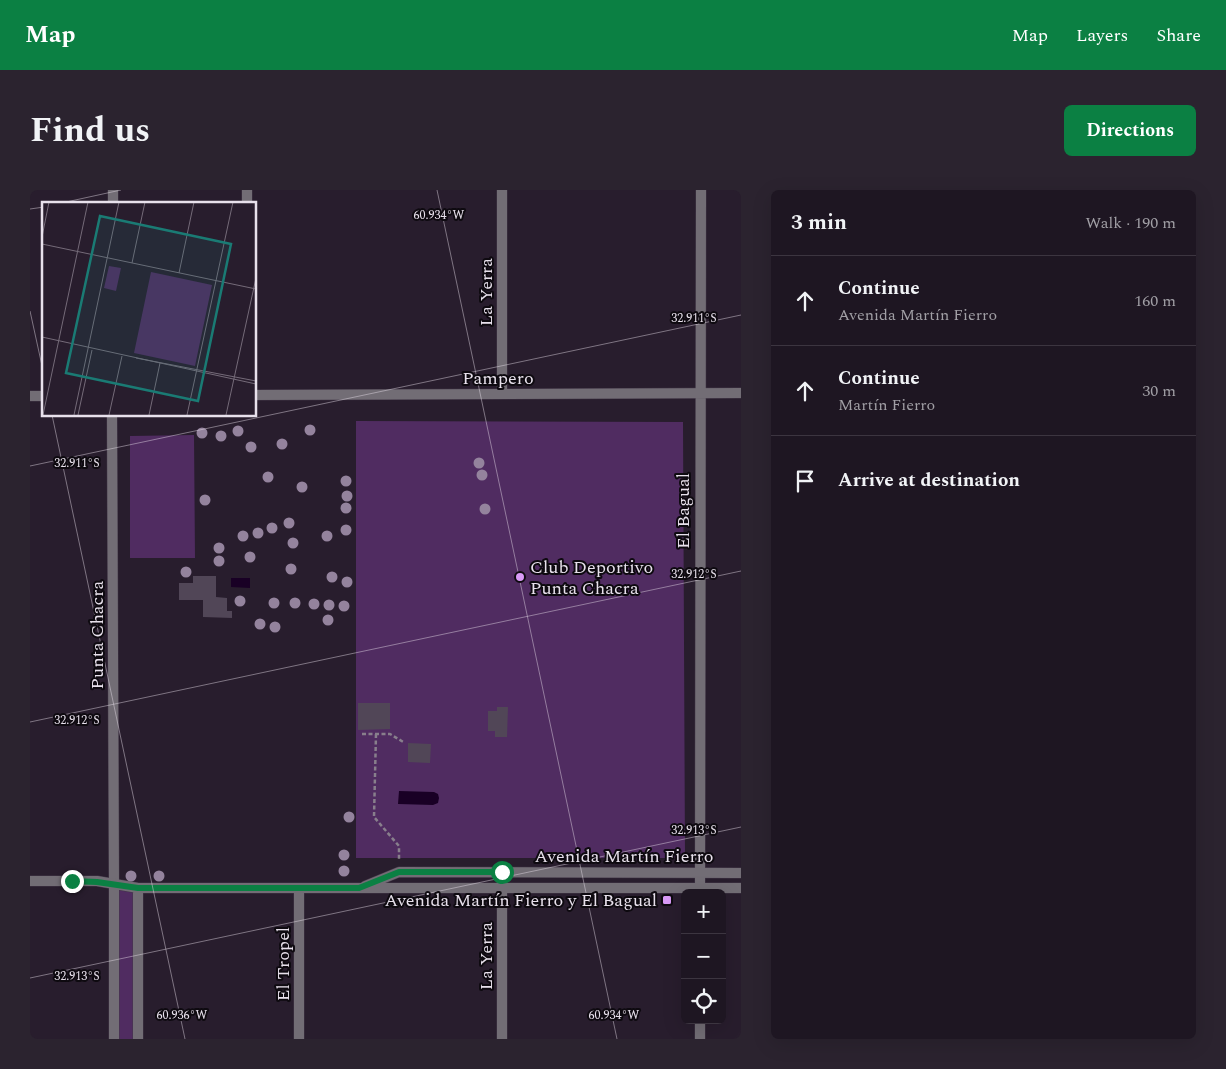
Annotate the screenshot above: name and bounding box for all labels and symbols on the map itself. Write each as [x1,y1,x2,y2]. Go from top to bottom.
inset map [42,202,256,416]
text: 60.934°W [414,206,465,225]
street label: La Yerra [473,258,500,326]
text: 32.911°S [671,309,717,328]
street label: Pampero [462,365,534,392]
text: 32.911°S [54,454,100,473]
street label: El Bagual [670,473,697,549]
place label: Club Deportivo Punta Chacra [530,554,653,602]
text: 32.912°S [671,565,717,584]
marker: Club Deportivo Punta Chacra [514,571,526,583]
street label: Punta Chacra [84,580,111,689]
text: 32.912°S [54,711,100,730]
text: 32.913°S [671,821,717,840]
street label: Avenida Martín Fierro [535,843,713,870]
route start [491,861,514,884]
route end [61,870,84,893]
place label: Avenida Martín Fierro y El Bagual [384,887,657,914]
marker: Avenida Martín Fierro y El Bagual [661,894,673,906]
street label: La Yerra [473,922,500,990]
street label: El Tropel [270,927,297,1001]
text: 32.913°S [54,967,100,986]
text: 60.936°W [157,1006,208,1025]
text: 60.934°W [589,1006,640,1025]

